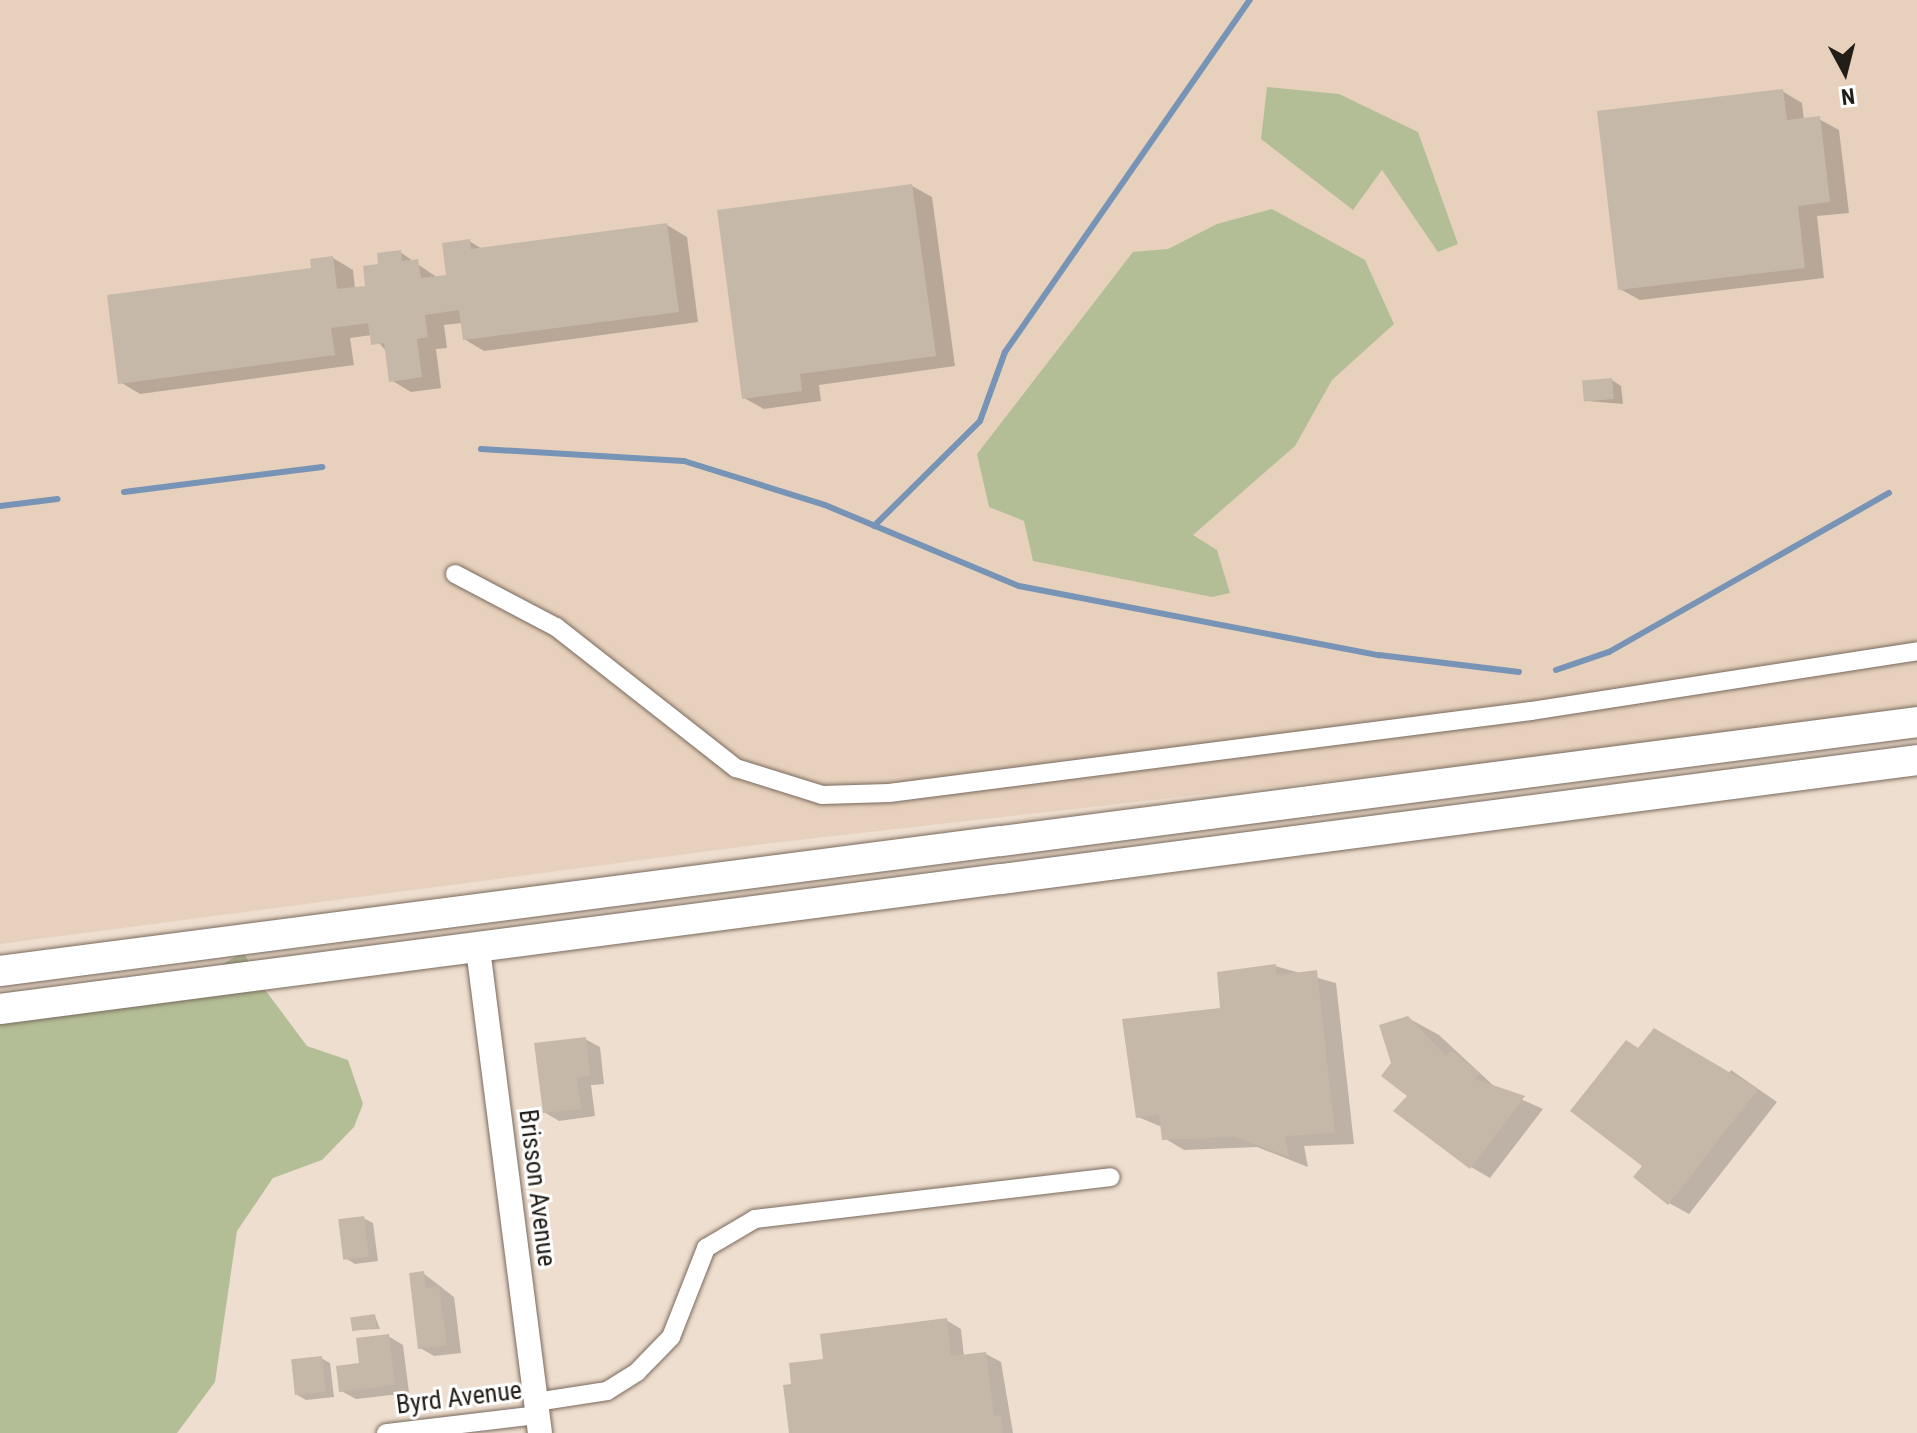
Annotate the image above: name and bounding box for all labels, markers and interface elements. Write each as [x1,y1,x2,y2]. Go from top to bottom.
north arrow [1805,32,1885,112]
text: N [1840,83,1856,110]
street label: Brisson Avenue [512,1108,562,1268]
street label: Byrd Avenue [394,1375,524,1421]

